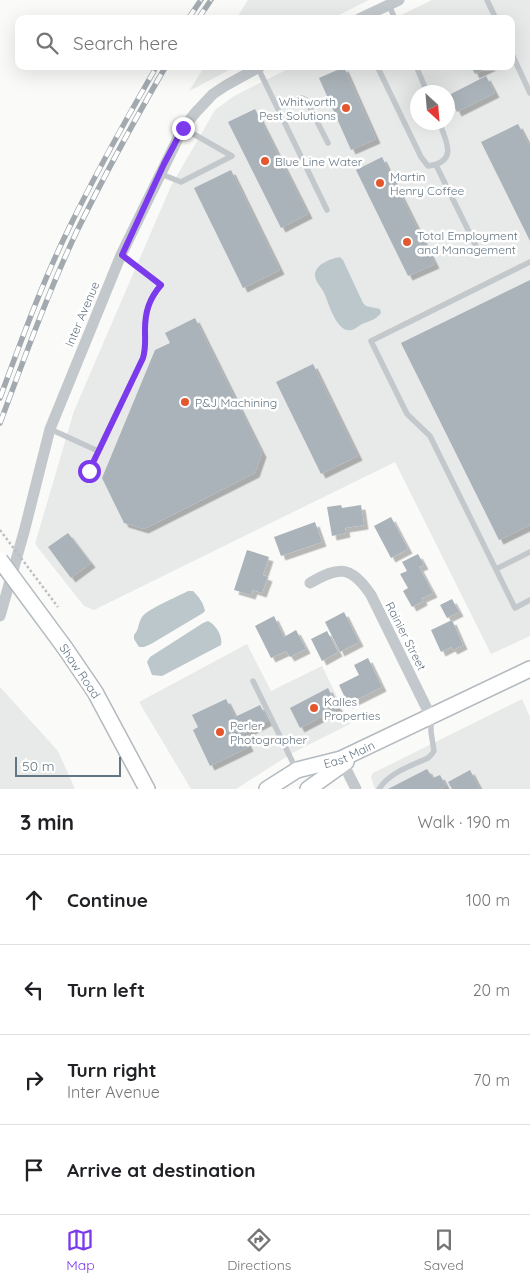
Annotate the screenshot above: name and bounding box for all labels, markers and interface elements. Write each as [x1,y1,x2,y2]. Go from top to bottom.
search box [15,15,515,70]
icon: search [33,29,61,57]
text: Search here [73,31,178,55]
north arrow [410,85,455,130]
place label: Whitworth Pest Solutions [259,94,336,123]
marker: Whitworth Pest Solutions [340,102,352,114]
route end [172,117,195,140]
place label: Blue Line Water [275,154,363,169]
marker: Blue Line Water [259,155,271,167]
place label: Martin Henry Coffee [390,169,465,198]
marker: Martin Henry Coffee [374,177,386,189]
place label: Total Employment and Management [417,228,518,257]
marker: Total Employment and Management [401,236,413,248]
street label: Inter Avenue [61,279,103,349]
place label: P&J Machining [195,395,277,410]
marker: P&J Machining [179,396,191,408]
route start [78,460,101,483]
street label: Rainier Street [382,599,430,673]
street label: Shaw Road [56,641,104,701]
place label: Kalles Properties [324,694,381,723]
marker: Kalles Properties [308,702,320,714]
place label: Perler Photographer [230,718,308,747]
marker: Perler Photographer [214,726,226,738]
street label: East Main [322,737,377,771]
scale bar [15,754,121,777]
text: 50 m [22,757,55,775]
text: 3 min [20,809,74,835]
text: Walk · 190 m [418,812,510,832]
icon: ahead [20,886,48,914]
text: Continue [67,888,148,912]
text: 100 m [466,890,510,910]
icon: left [20,976,48,1004]
text: Turn left [67,978,145,1002]
text: 20 m [473,980,510,1000]
text: Turn right [67,1058,156,1082]
icon: right [20,1066,48,1094]
text: 70 m [473,1070,510,1090]
text: Inter Avenue [67,1082,160,1102]
icon: arrive [20,1156,48,1184]
text: Arrive at destination [67,1158,256,1182]
tab: Map [66,1226,95,1274]
tab: Directions [227,1226,291,1274]
tab: Saved [424,1226,464,1274]

